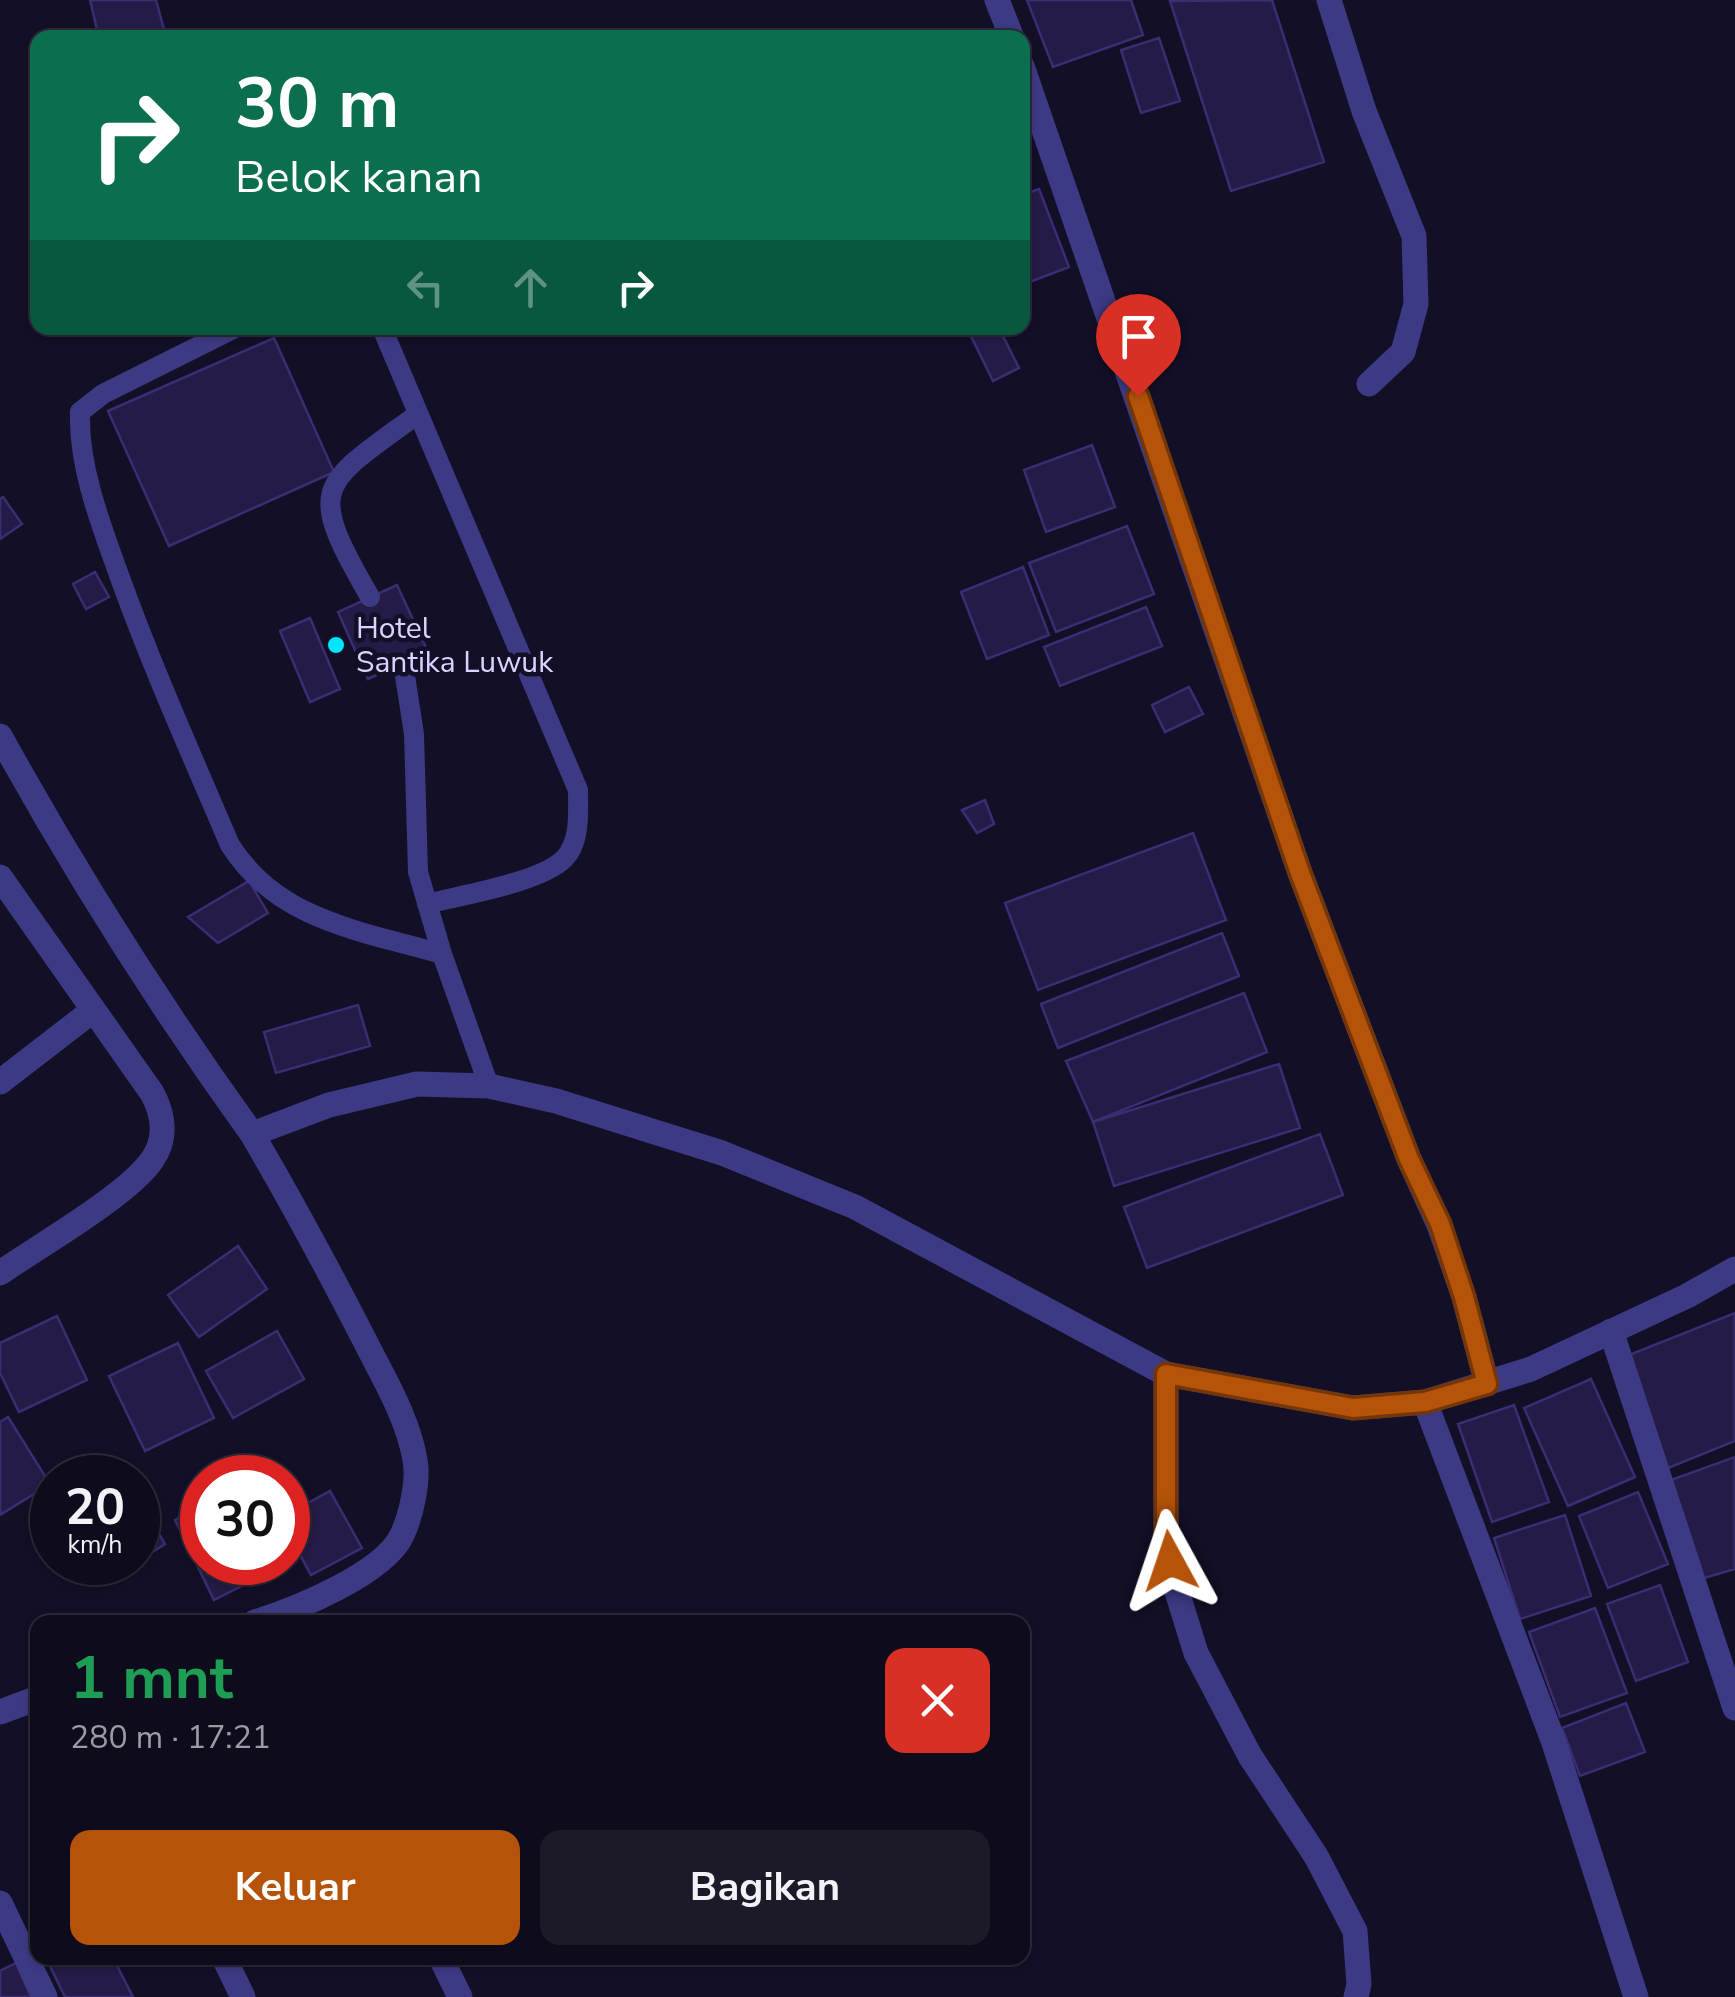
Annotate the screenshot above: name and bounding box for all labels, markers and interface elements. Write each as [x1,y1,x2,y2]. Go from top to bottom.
text: 30 m [235,56,399,152]
icon: right [70,70,200,200]
text: Belok kanan [235,147,483,208]
icon: left [398,260,453,315]
icon: ahead [503,260,558,315]
icon: right [608,260,663,315]
pin [1096,294,1181,397]
icon: arrive [1111,309,1166,364]
place label: Hotel Santika Luwuk [356,608,554,683]
marker: Hotel Santika Luwuk [325,634,347,656]
speed limit sign: 30 [180,1455,310,1585]
text: 20 [65,1473,125,1542]
position arrow [1118,1509,1222,1613]
text: km/h [67,1528,123,1562]
text: 1 mnt [70,1637,233,1719]
button: close [885,1648,990,1753]
text: 280 m · 17:21 [70,1716,271,1759]
button: Keluar [70,1830,520,1945]
button: Bagikan [540,1830,990,1945]

